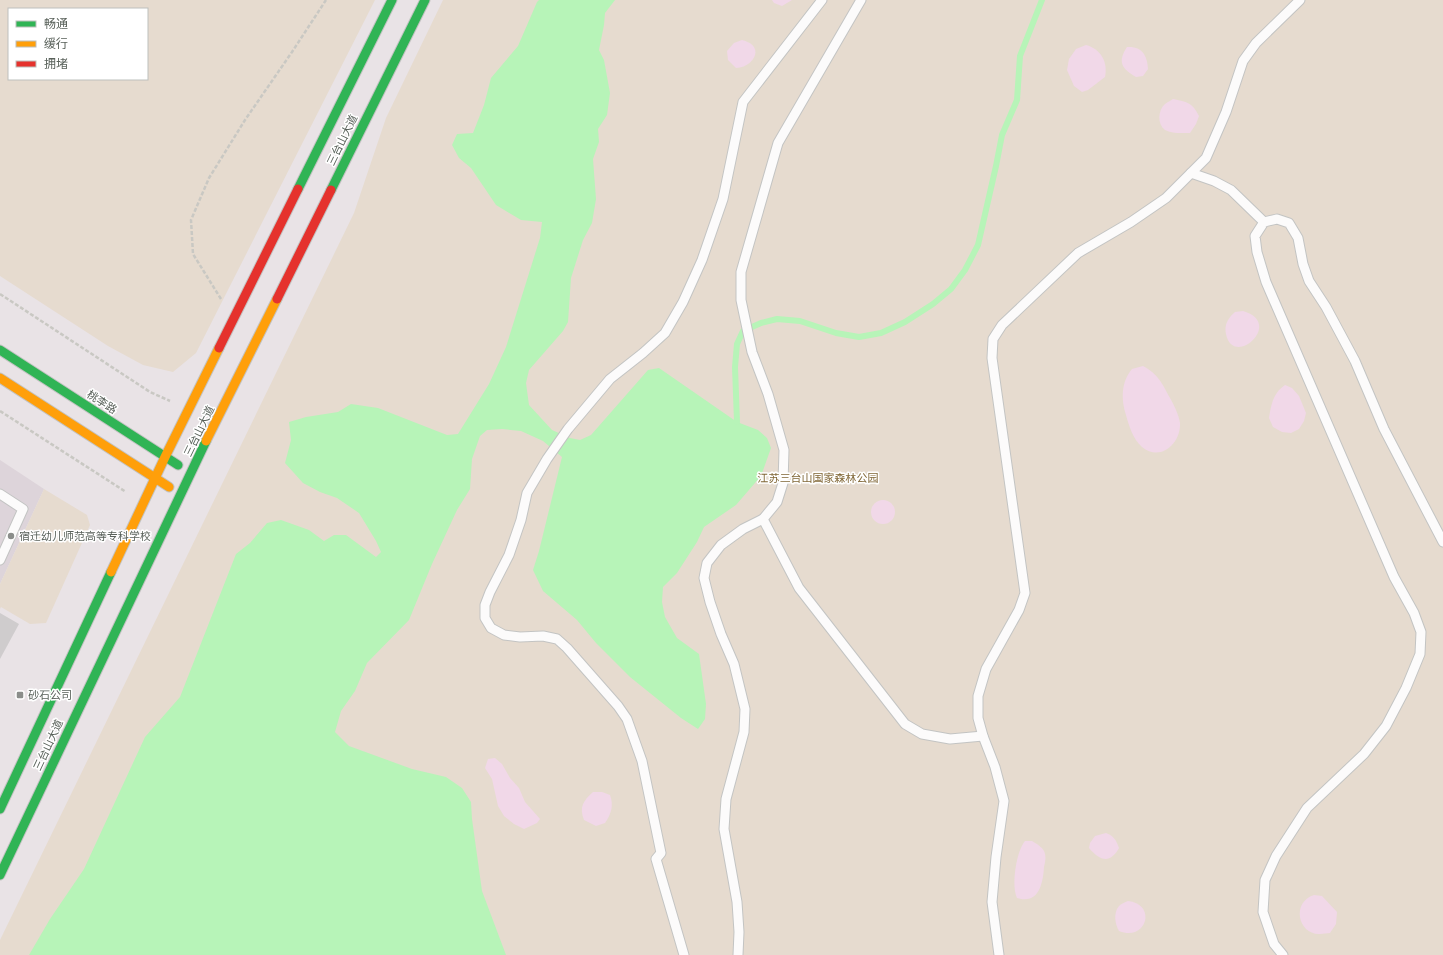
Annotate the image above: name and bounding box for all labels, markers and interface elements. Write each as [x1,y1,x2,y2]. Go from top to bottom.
legend [8,8,148,80]
text: 畅通 [44,17,68,31]
text: 缓行 [44,37,68,51]
text: 拥堵 [44,57,68,71]
street label: 三台山大道 [325,113,359,167]
street label: 桃李路 [85,388,119,416]
street label: 三台山大道 [182,404,216,458]
park label: 江苏三台山国家森林公园 [758,472,879,484]
place label: 宿迁幼儿师范高等专科学校 [19,530,151,542]
marker: 宿迁幼儿师范高等专科学校 [6,531,16,541]
place label: 砂石公司 [28,689,72,701]
marker: 砂石公司 [15,690,25,700]
street label: 三台山大道 [31,718,65,772]

